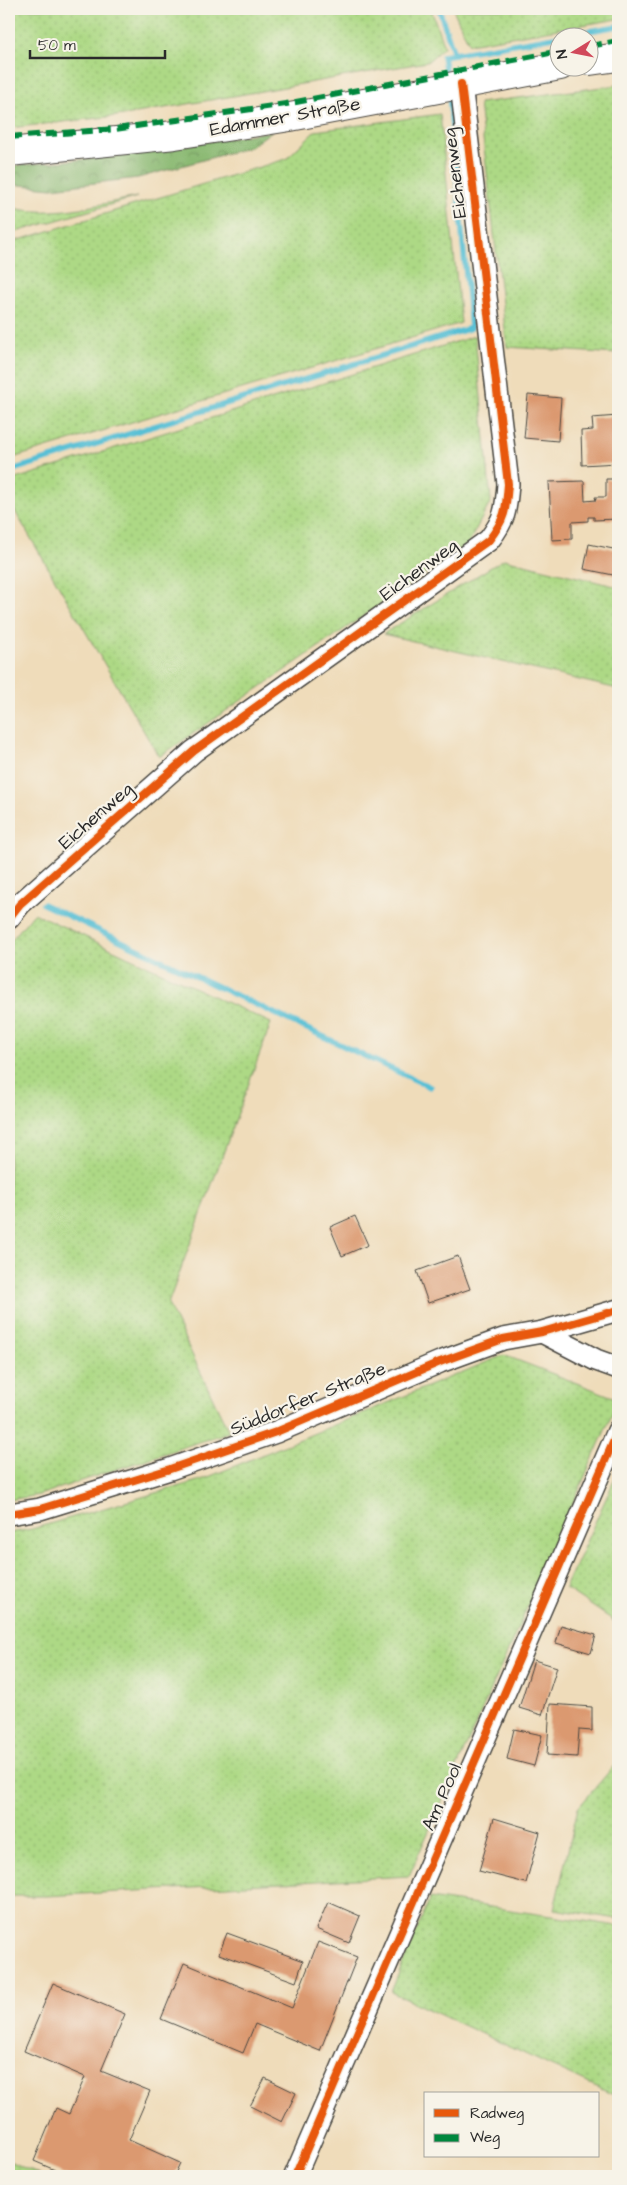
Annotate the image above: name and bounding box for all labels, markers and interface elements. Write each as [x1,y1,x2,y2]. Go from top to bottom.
scale bar [30,28,165,60]
north arrow [550,28,600,78]
text: 50 m [38,35,76,56]
text: N [552,48,573,60]
street label: Edammer Straße [208,90,362,144]
street label: Eichenweg [436,126,475,220]
street label: Eichenweg [374,532,464,608]
street label: Eichenweg [53,776,140,857]
street label: Süddorfer Straße [226,1355,390,1443]
street label: Am Pool [415,1759,469,1835]
legend [424,2092,600,2158]
text: Radweg [470,2103,524,2125]
text: Weg [470,2127,500,2149]

